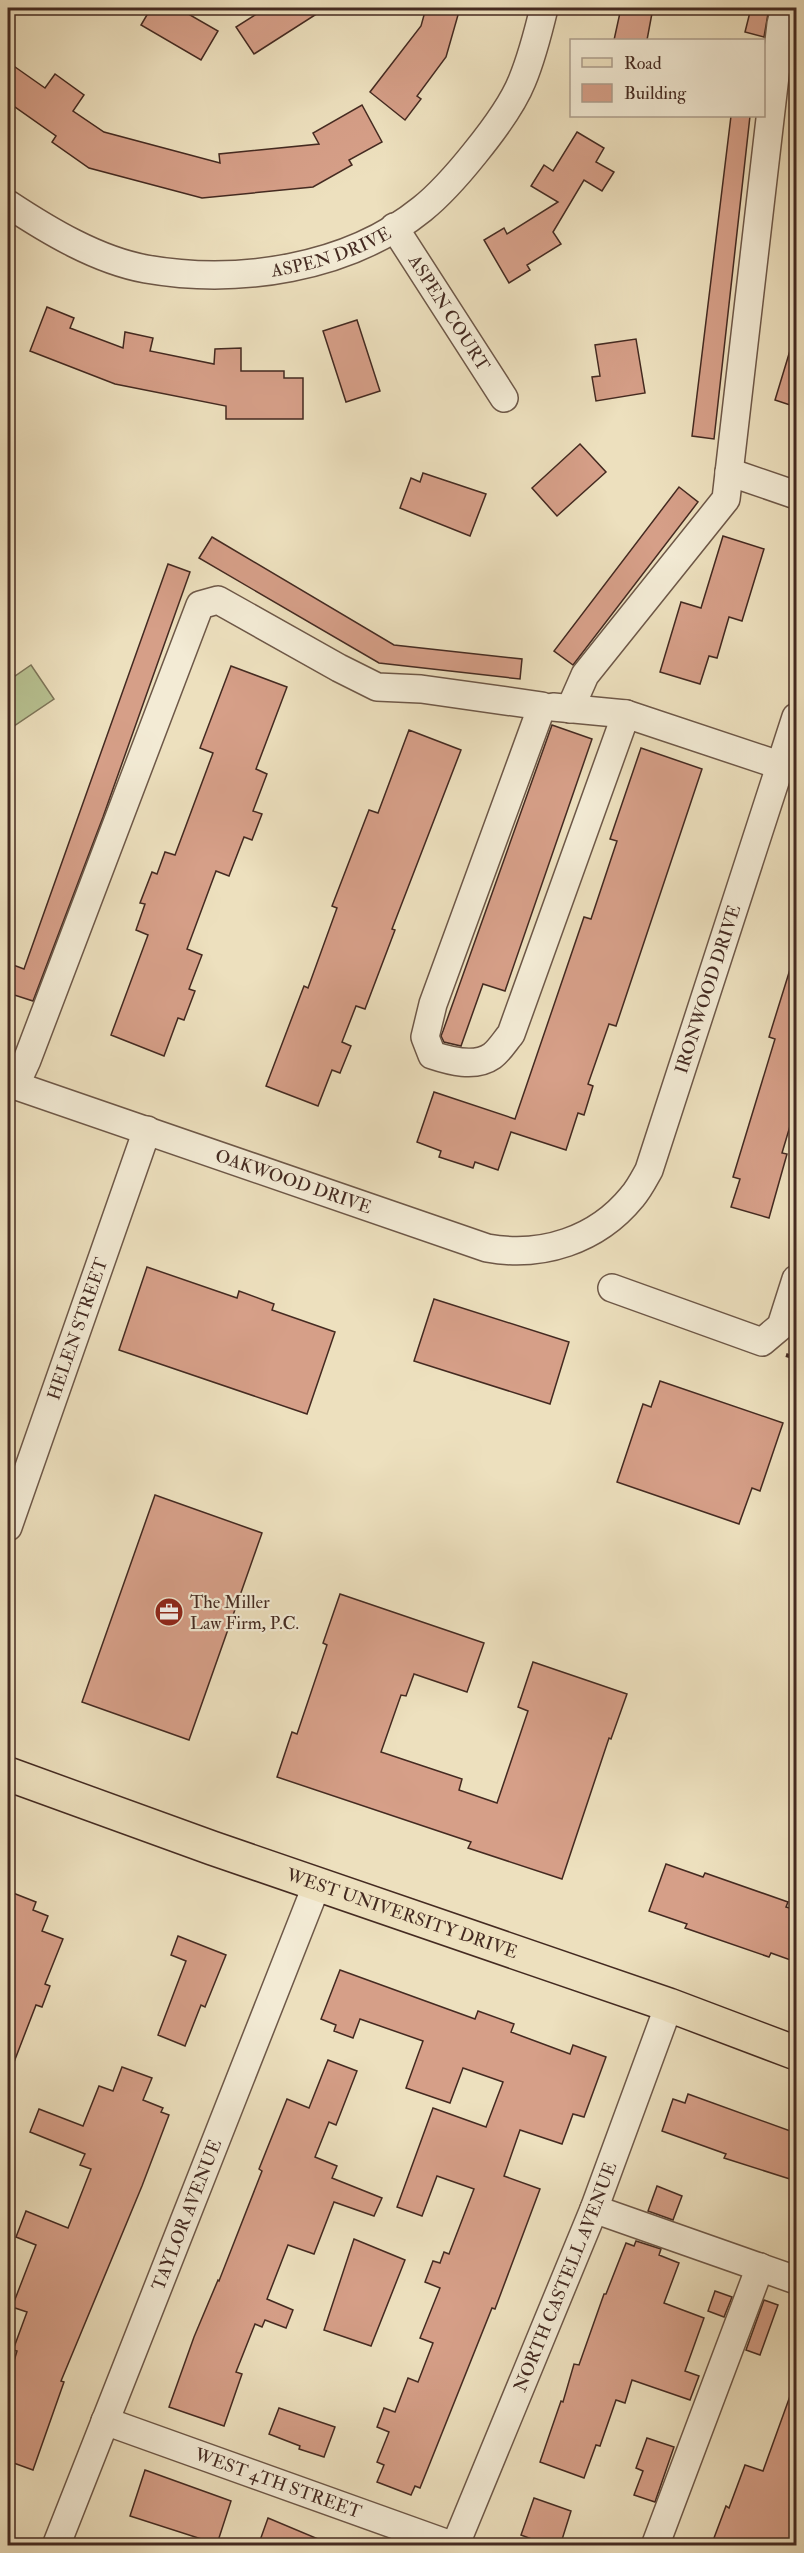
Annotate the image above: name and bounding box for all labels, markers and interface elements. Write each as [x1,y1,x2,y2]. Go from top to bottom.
legend [570,39,765,117]
text: Road [624,52,662,75]
text: Building [624,82,687,105]
street label: ASPEN DRIVE [269,221,395,282]
street label: ASPEN COURT [403,250,495,376]
street label: IRONWOOD DRIVE [670,902,746,1076]
street label: OAKWOOD DRIVE [212,1144,375,1219]
street label: HELEN STREET [42,1254,113,1403]
place label: The Miller Law Firm, P.C. [190,1591,299,1635]
office icon: The Miller Law Firm, P.C. [153,1596,185,1628]
street label: WEST UNIVERSITY DRIVE [283,1863,521,1964]
street label: TAYLOR AVENUE [146,2136,227,2294]
street label: NORTH CASTELL AVENUE [508,2159,622,2395]
street label: WEST 4TH STREET [191,2442,365,2524]

